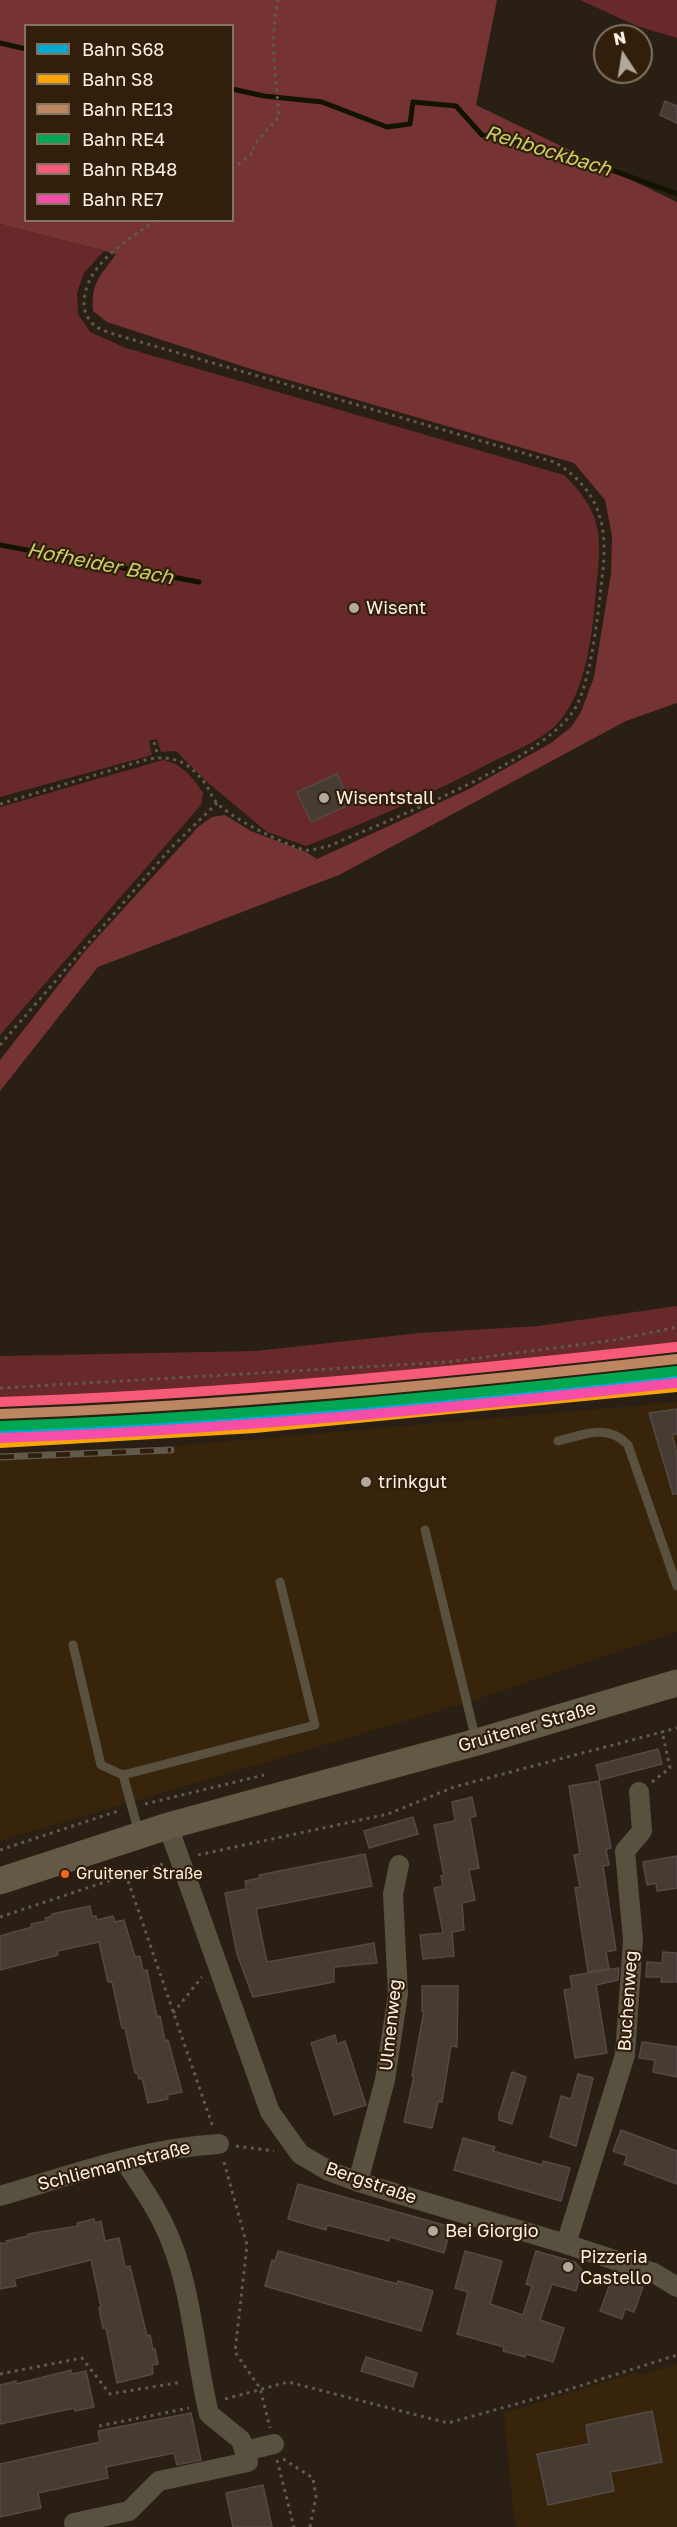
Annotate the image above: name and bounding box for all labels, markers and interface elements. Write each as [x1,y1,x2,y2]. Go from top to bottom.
legend [24,24,234,222]
north arrow [593,24,653,84]
text: N [612,27,628,49]
text: Bahn S68 [82,38,164,60]
text: Bahn S8 [82,68,153,90]
text: Bahn RE13 [82,98,173,120]
water label: Rehbockbach [482,120,614,182]
text: Bahn RE4 [82,128,165,150]
text: Bahn RB48 [82,158,177,180]
text: Bahn RE7 [82,188,164,210]
water label: Hofheider Bach [25,538,175,590]
place label: Wisent [366,597,426,619]
marker: Wisent [347,601,361,615]
place label: Wisentstall [336,787,435,809]
marker: Wisentstall [317,791,331,805]
place label: trinkgut [378,1471,447,1493]
marker: trinkgut [359,1475,373,1489]
street label: Gruitener Straße [456,1697,598,1757]
place label: Gruitener Straße [76,1864,203,1884]
marker: Gruitener Straße [59,1868,71,1880]
street label: Buchenweg [614,1950,642,2052]
street label: Ulmenweg [375,1978,407,2072]
street label: Schliemannstraße [36,2137,192,2195]
street label: Bergstraße [323,2157,419,2209]
place label: Bei Giorgio [445,2220,539,2242]
marker: Bei Giorgio [426,2224,440,2238]
place label: Pizzeria Castello [580,2246,652,2288]
marker: Pizzeria Castello [561,2260,575,2274]

